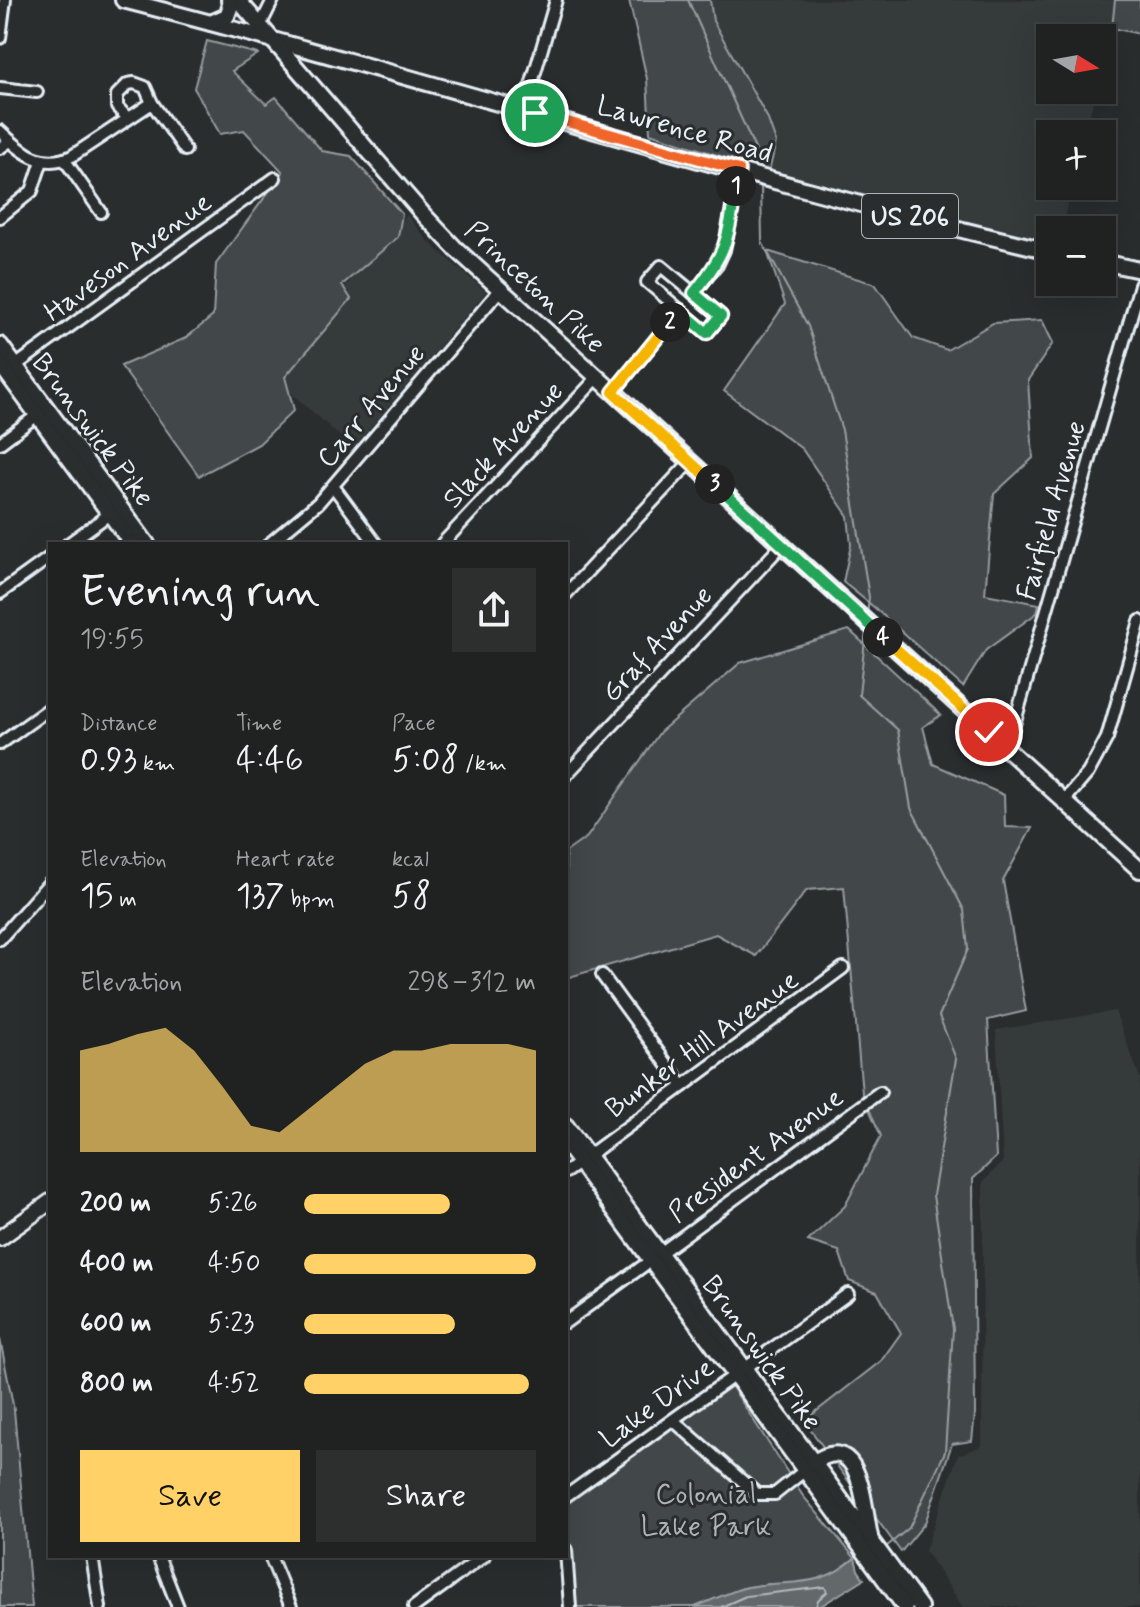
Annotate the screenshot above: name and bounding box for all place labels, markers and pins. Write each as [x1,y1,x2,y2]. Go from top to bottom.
pin [501,79,569,147]
pin: 1 [716,166,756,206]
pin: 2 [650,302,690,342]
pin: 3 [695,464,735,504]
pin: 4 [863,617,903,657]
pin [955,698,1023,766]

